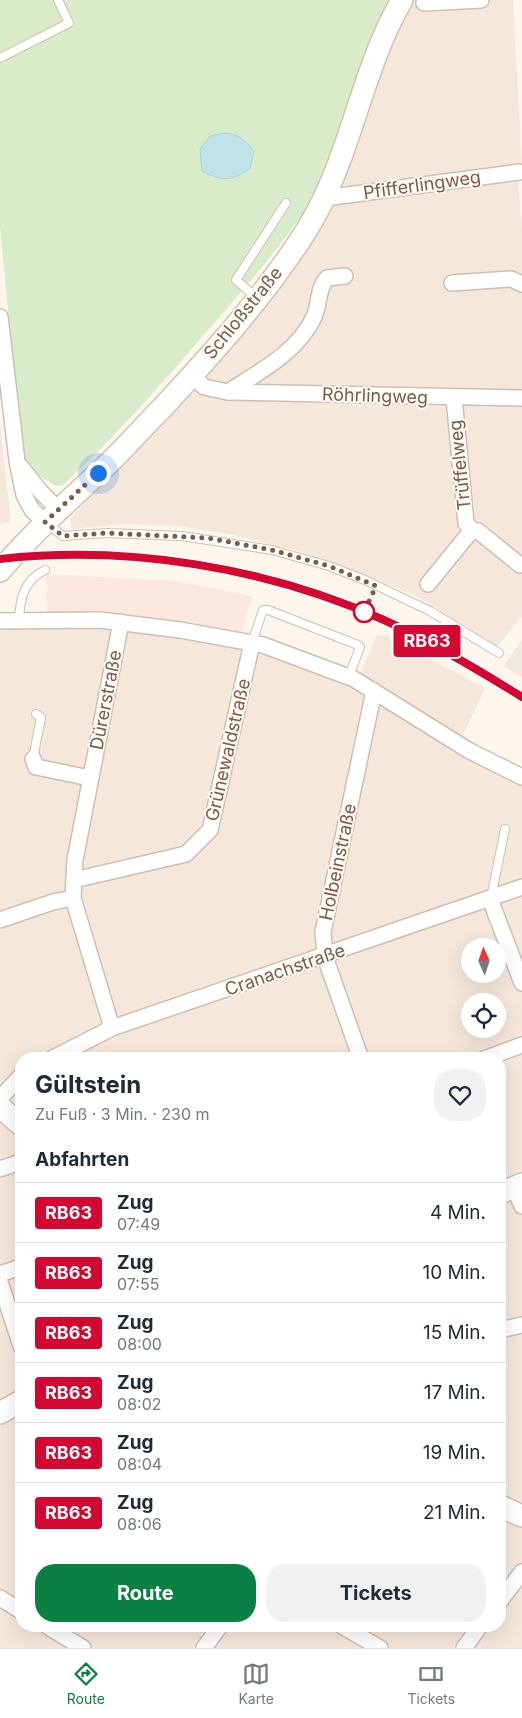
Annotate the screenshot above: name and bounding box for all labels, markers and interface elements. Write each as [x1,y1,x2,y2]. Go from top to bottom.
street label: Pfifferlingweg [362,166,482,203]
street label: Schloßstraße [199,262,286,363]
street label: Röhrlingweg [322,383,428,408]
street label: Trüffelweg [444,419,475,511]
your location [86,461,111,486]
unlabelled marker [353,601,375,623]
line badge: RB63 [392,625,462,657]
text: RB63 [403,630,451,651]
street label: Dürerstraße [86,648,125,752]
street label: Grünewaldstraße [201,677,254,823]
street label: Holbeinstraße [315,802,360,922]
north arrow [461,938,506,982]
map controls [461,938,506,1038]
street label: Cranachstraße [222,939,348,1000]
button: locate [461,993,506,1038]
button: heart [434,1069,486,1121]
text: Gültstein [35,1070,141,1099]
text: Zu Fuß · 3 Min. · 230 m [35,1104,210,1124]
text: Abfahrten [35,1148,129,1171]
text: Zug [117,1191,154,1214]
text: 4 Min. [430,1201,486,1224]
text: RB63 [45,1202,92,1223]
text: 07:49 [117,1214,160,1234]
text: Zug [117,1251,154,1274]
text: 10 Min. [422,1261,486,1284]
text: RB63 [45,1262,92,1283]
text: 07:55 [117,1274,159,1294]
text: Zug [117,1311,154,1334]
text: 15 Min. [423,1321,486,1344]
text: RB63 [45,1322,92,1343]
text: 08:00 [117,1334,162,1354]
text: Zug [117,1371,154,1394]
text: 17 Min. [424,1381,486,1404]
text: RB63 [45,1382,92,1403]
text: 08:02 [117,1394,162,1414]
text: Zug [117,1431,154,1454]
text: 19 Min. [423,1441,486,1464]
text: RB63 [45,1442,92,1463]
text: 08:04 [117,1454,162,1474]
text: Zug [117,1491,154,1514]
text: 21 Min. [423,1501,486,1524]
text: RB63 [45,1502,92,1523]
text: 08:06 [117,1514,162,1534]
button: Route [35,1564,256,1622]
button: Tickets [266,1564,486,1622]
tab: Route [67,1660,105,1707]
tab: Karte [238,1660,274,1707]
tab: Tickets [407,1660,455,1707]

